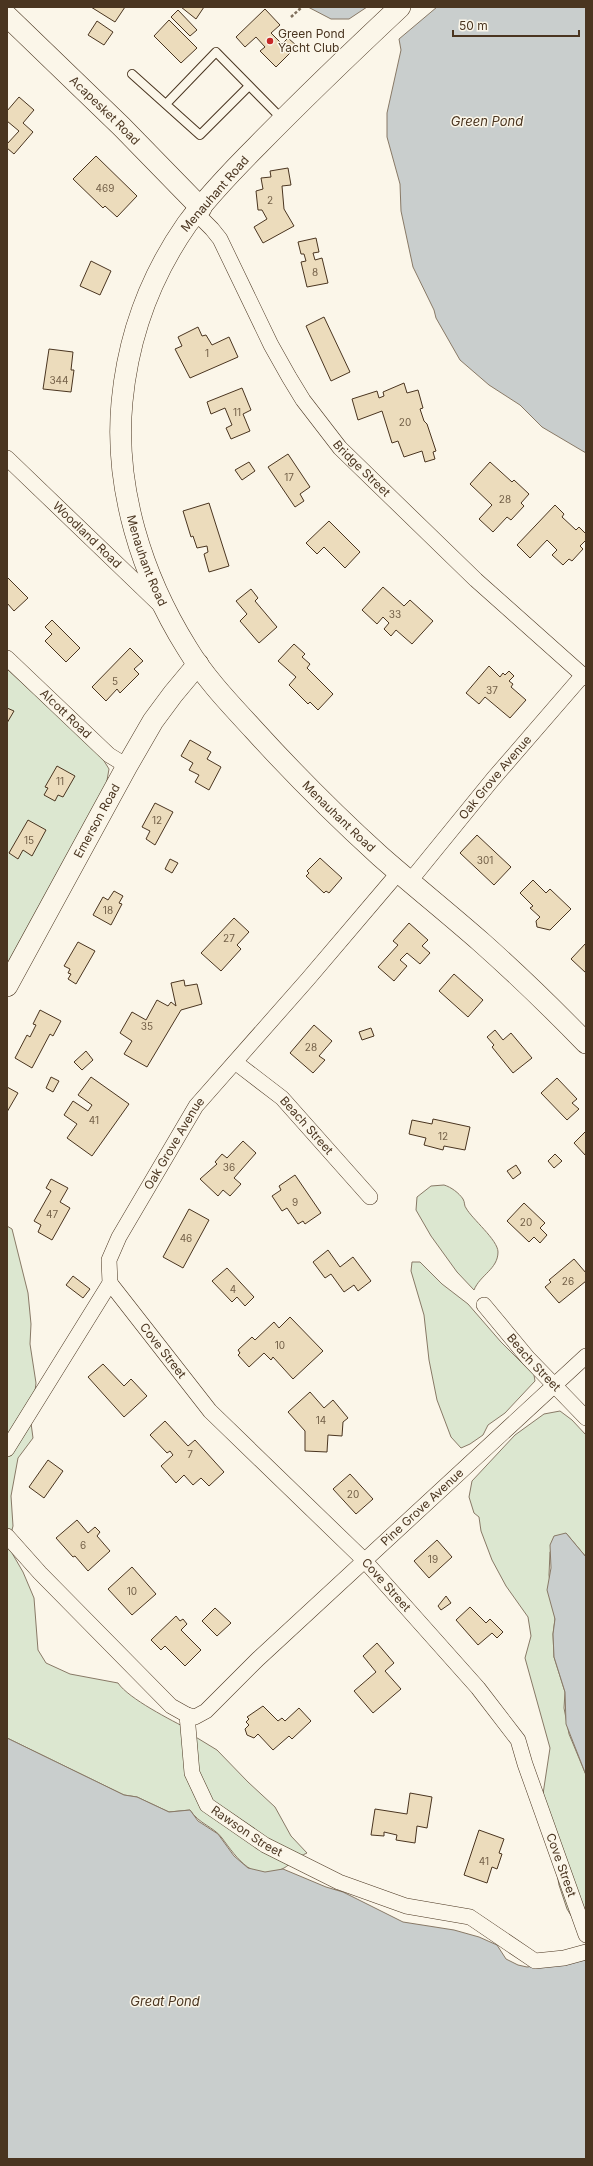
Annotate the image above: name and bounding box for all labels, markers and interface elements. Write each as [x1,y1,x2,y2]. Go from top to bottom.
scale bar [453,12,579,38]
text: 50 m [459,18,488,33]
place label: Green Pond Yacht Club [278,26,345,55]
marker: Green Pond Yacht Club [265,36,275,46]
street label: Acapesket Road [67,73,143,148]
water label: Green Pond [451,113,523,129]
street label: Menauhant Road [177,153,252,235]
house number: 469 [96,182,114,194]
house number: 2 [267,194,273,206]
house number: 8 [312,266,318,278]
house number: 1 [205,347,209,359]
house number: 344 [49,374,69,386]
house number: 11 [233,406,241,418]
house number: 20 [399,416,411,428]
street label: Bridge Street [330,437,394,500]
house number: 17 [284,471,294,483]
house number: 28 [499,493,511,505]
street label: Woodland Road [50,498,125,571]
street label: Menauhant Road [124,513,171,608]
house number: 33 [389,608,401,620]
house number: 5 [112,675,118,687]
house number: 37 [486,684,498,696]
street label: Alcott Road [37,686,95,741]
street label: Oak Grove Avenue [455,732,534,822]
house number: 11 [56,775,64,787]
street label: Menauhant Road [299,778,379,855]
street label: Emerson Road [70,781,123,860]
house number: 12 [152,814,162,826]
house number: 15 [24,834,34,846]
house number: 301 [477,854,493,866]
house number: 18 [103,904,113,916]
house number: 27 [223,932,235,944]
house number: 35 [141,1020,153,1032]
house number: 28 [305,1041,317,1053]
street label: Beach Street [277,1093,337,1157]
street label: Oak Grove Avenue [140,1094,207,1192]
house number: 41 [89,1114,99,1126]
house number: 12 [438,1130,448,1142]
house number: 36 [223,1161,235,1173]
house number: 9 [292,1196,298,1208]
house number: 47 [46,1208,58,1220]
house number: 20 [520,1216,532,1228]
house number: 46 [180,1232,192,1244]
house number: 26 [562,1275,574,1287]
house number: 4 [230,1283,236,1295]
street label: Cove Street [137,1320,190,1381]
street label: Beach Street [504,1330,564,1394]
house number: 10 [275,1339,285,1351]
house number: 14 [316,1414,326,1426]
house number: 7 [187,1448,193,1460]
street label: Pine Grove Avenue [377,1465,466,1549]
house number: 20 [347,1488,359,1500]
house number: 6 [80,1539,86,1551]
house number: 19 [428,1553,438,1565]
street label: Cove Street [359,1555,414,1614]
house number: 10 [127,1585,137,1597]
street label: Rawson Street [209,1802,285,1860]
street label: Cove Street [543,1831,580,1899]
house number: 41 [479,1855,489,1867]
water label: Great Pond [130,1993,200,2009]

